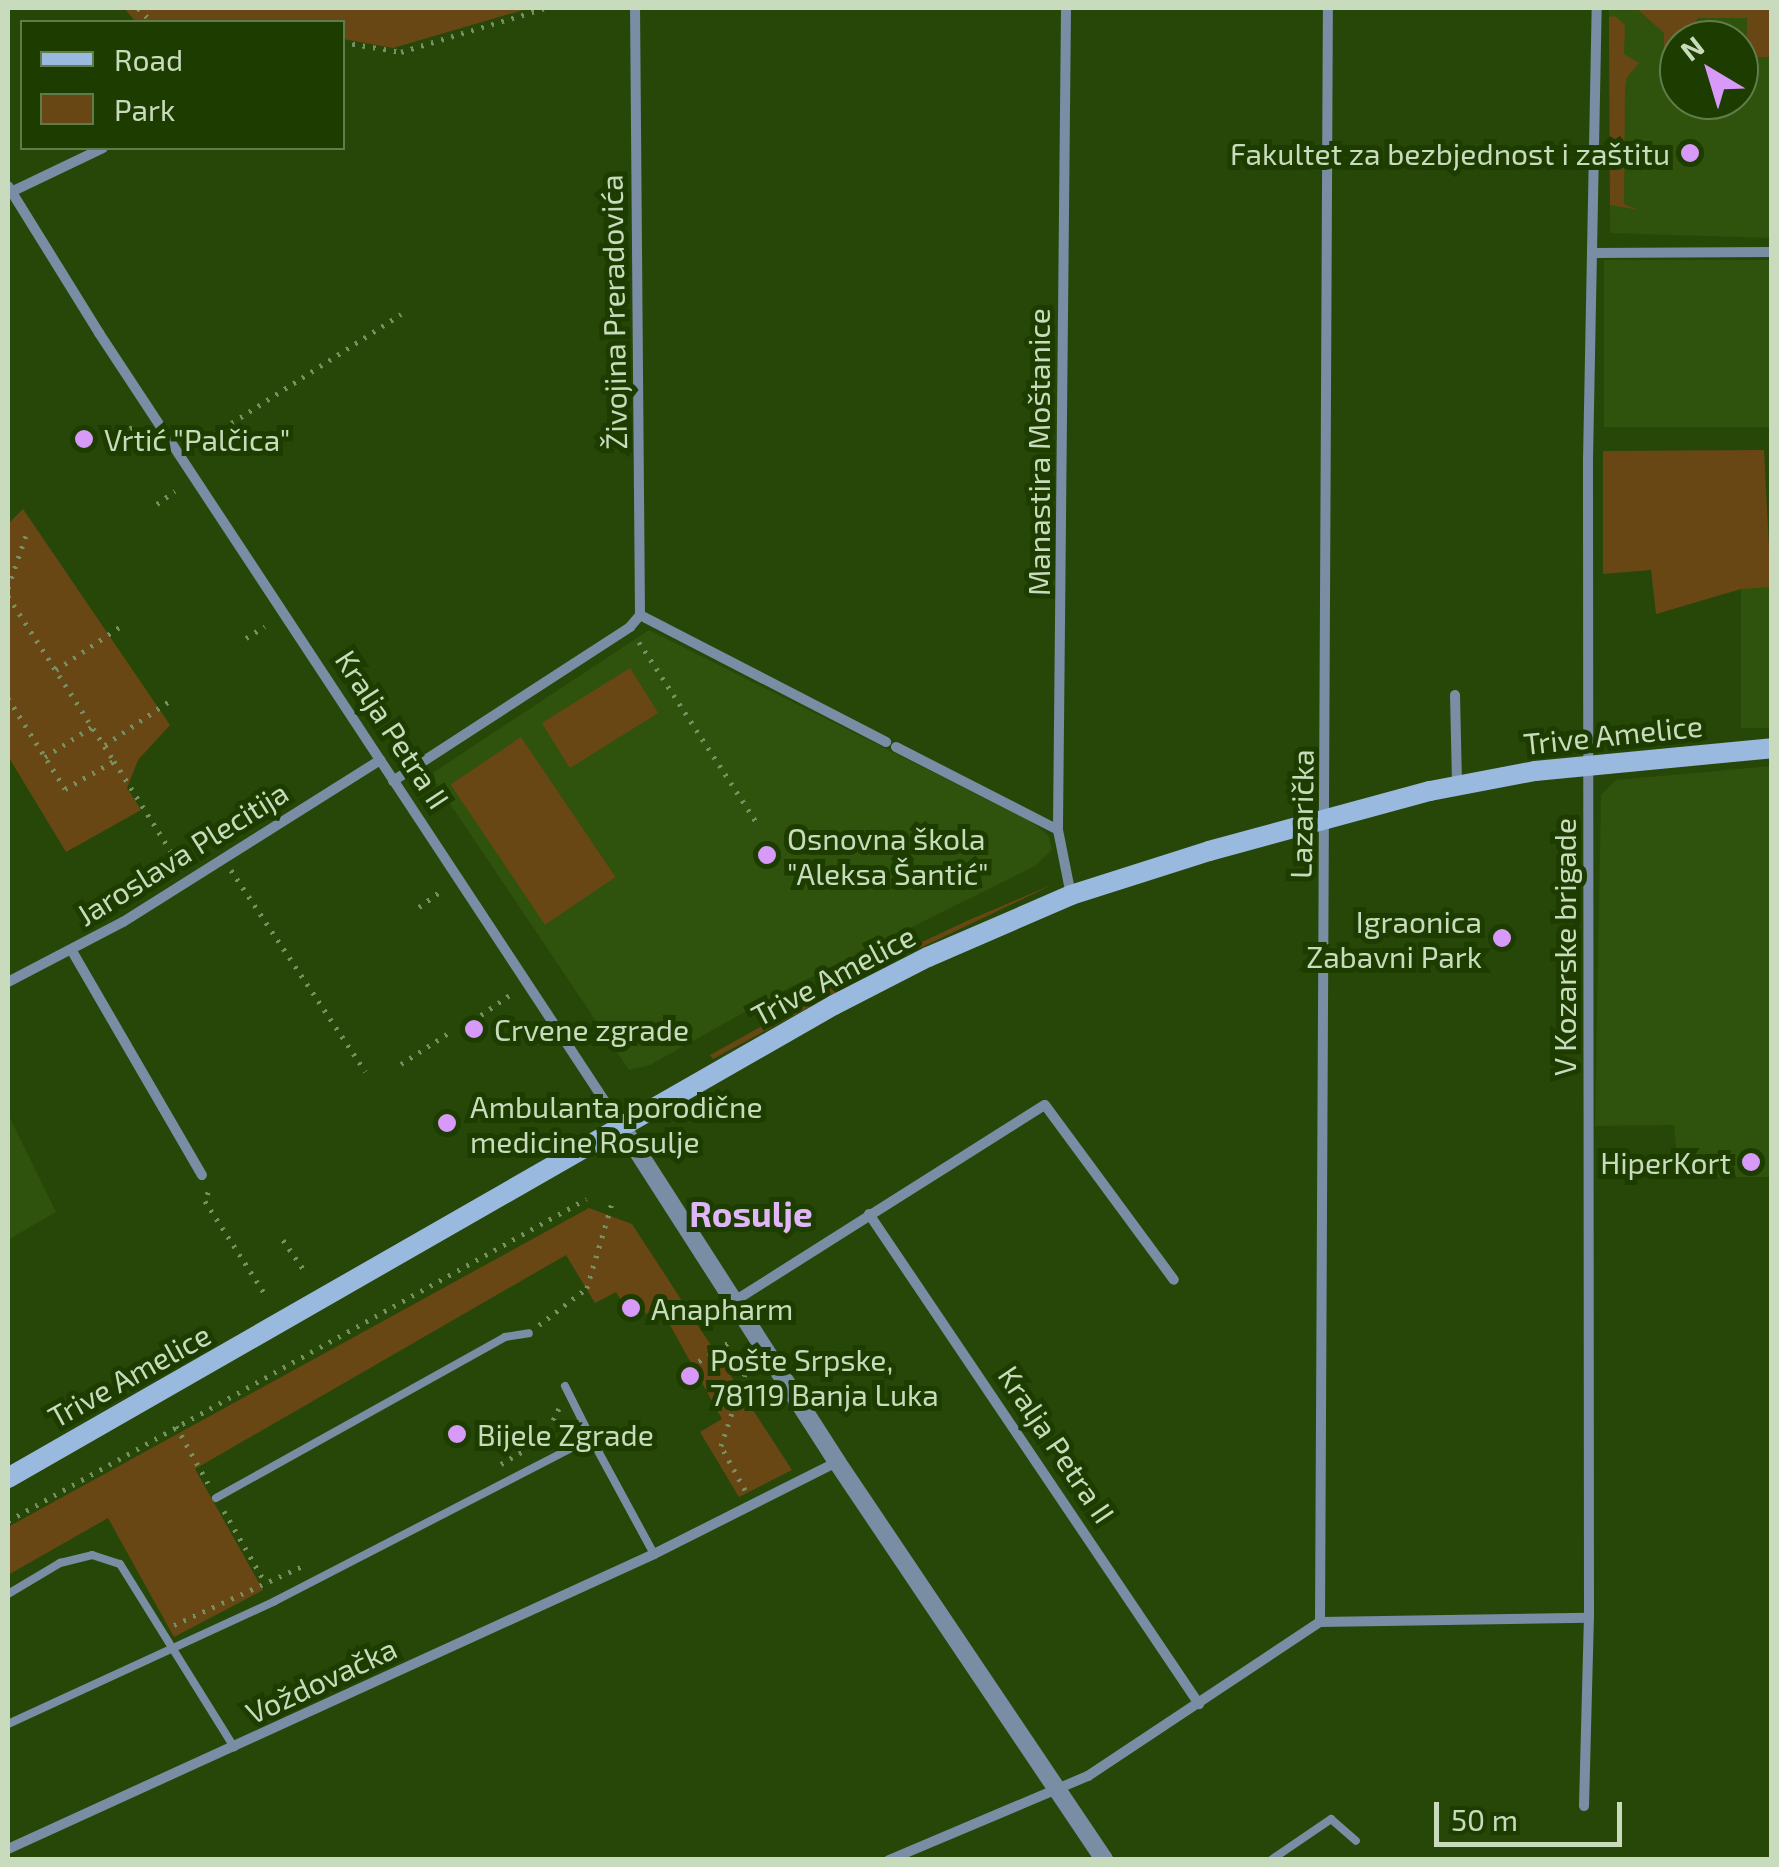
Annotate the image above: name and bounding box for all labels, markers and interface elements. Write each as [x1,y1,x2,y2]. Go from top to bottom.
legend [20,20,345,150]
north arrow [1659,20,1759,120]
text: N [1673,28,1710,68]
text: Road [114,41,183,77]
text: Park [114,91,175,127]
place label: Fakultet za bezbjednost i zaštitu [1230,135,1670,171]
marker: Fakultet za bezbjednost i zaštitu [1679,142,1701,164]
street label: Živojina Preradovića [593,174,633,450]
street label: Manastira Moštanice [1020,308,1056,596]
place label: Vrtić "Palčica" [104,421,291,457]
marker: Vrtić "Palčica" [73,428,95,450]
street label: Kralja Petra II [328,643,458,815]
street label: Trive Amelice [1521,707,1705,761]
street label: Lazarička [1282,749,1320,879]
street label: Jaroslava Plecitija [70,773,294,933]
street label: V Kozarske brigade [1546,818,1582,1076]
place label: Osnovna škola "Aleksa Šantić" [787,820,989,890]
marker: Osnovna škola "Aleksa Šantić" [756,844,778,866]
place label: Igraonica Zabavni Park [1306,903,1482,974]
street label: Trive Amelice [745,917,921,1033]
marker: Igraonica Zabavni Park [1491,927,1513,949]
place label: Crvene zgrade [494,1011,689,1047]
marker: Crvene zgrade [463,1018,485,1040]
place label: Ambulanta porodične medicine Rosulje [470,1088,762,1158]
marker: Ambulanta porodične medicine Rosulje [434,1110,460,1136]
place label: HiperKort [1600,1144,1731,1180]
marker: HiperKort [1740,1151,1762,1173]
district label: Rosulje [689,1192,813,1234]
place label: Anapharm [651,1290,793,1326]
marker: Anapharm [620,1297,642,1319]
street label: Trive Amelice [41,1315,217,1435]
place label: Pošte Srpske, 78119 Banja Luka [710,1341,939,1412]
street label: Kralja Petra II [991,1359,1123,1529]
marker: Pošte Srpske, 78119 Banja Luka [679,1365,701,1387]
place label: Bijele Zgrade [477,1416,654,1452]
marker: Bijele Zgrade [446,1423,468,1445]
street label: Voždovačka [240,1629,402,1731]
scale bar [1439,1782,1626,1844]
text: 50 m [1451,1801,1518,1837]

